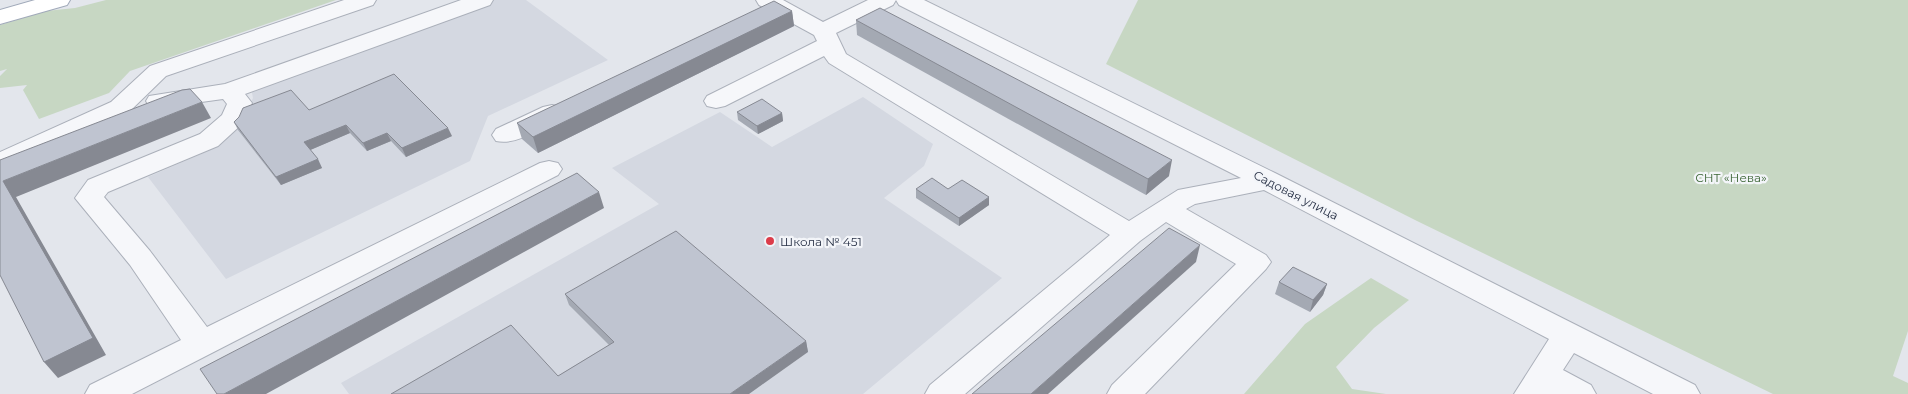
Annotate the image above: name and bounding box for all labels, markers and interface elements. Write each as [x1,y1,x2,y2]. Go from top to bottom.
street label: Садовая улица [1251,167,1341,223]
park label: СНТ «Нева» [1695,170,1767,185]
place label: Школа № 451 [780,234,862,249]
marker: Школа № 451 [764,235,776,247]

